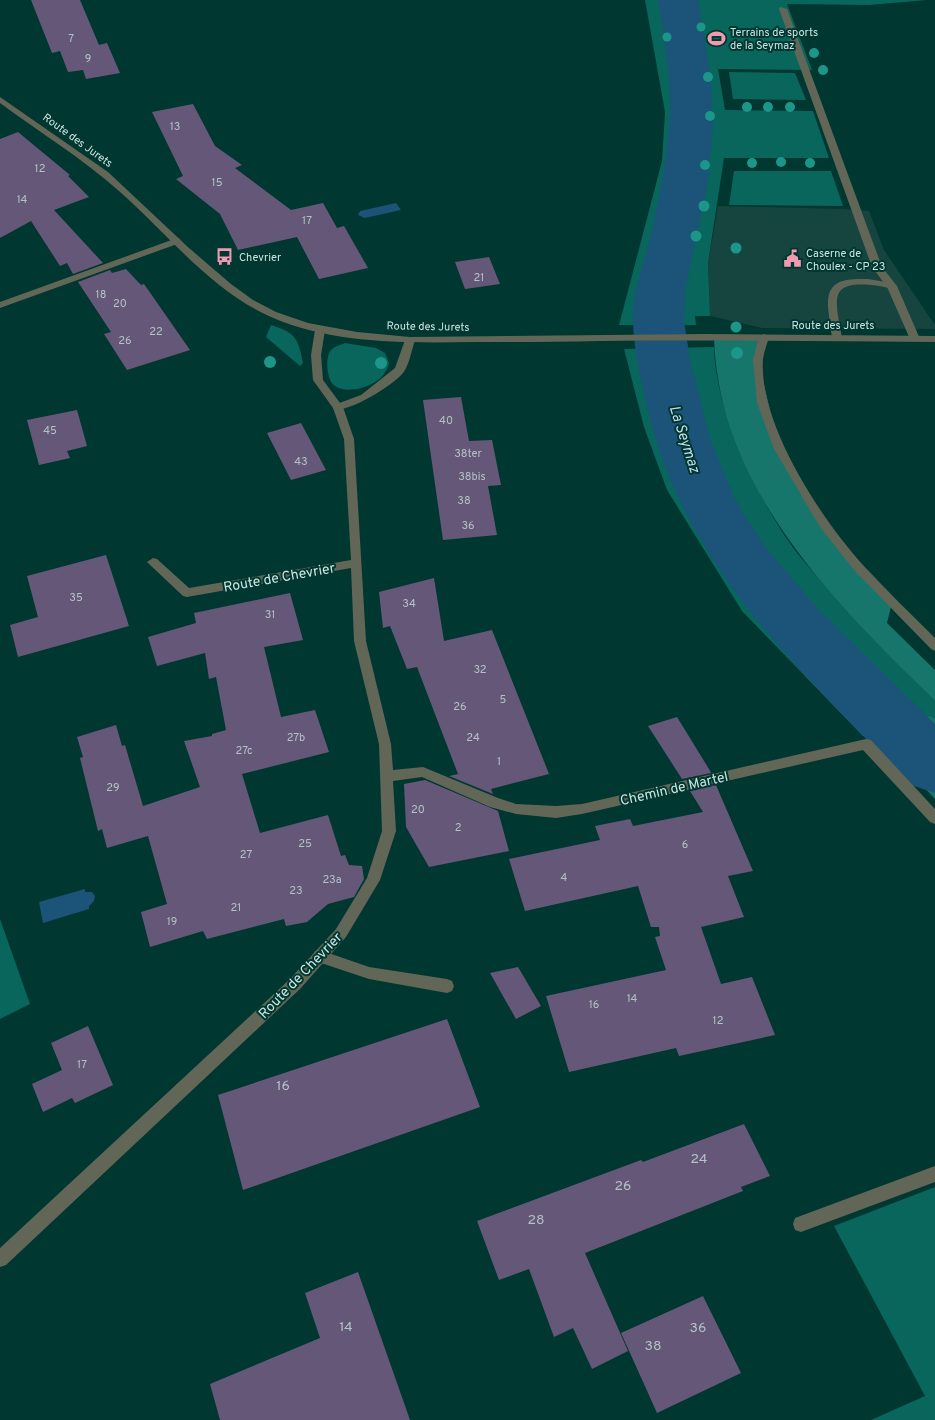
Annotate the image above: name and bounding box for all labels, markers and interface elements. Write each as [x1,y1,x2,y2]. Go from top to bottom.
place label: Terrains de sports de la Seymaz [730,26,818,53]
sports icon: Terrains de sports de la Seymaz [706,28,726,48]
house number: 7 [68,32,74,46]
house number: 9 [85,52,91,66]
street label: Route des Jurets [40,111,115,171]
house number: 13 [170,120,180,134]
house number: 12 [35,162,45,176]
house number: 15 [212,176,223,190]
house number: 14 [17,193,28,207]
house number: 17 [302,214,312,228]
bus stop icon: Chevrier [215,247,235,267]
place label: Caserne de Choulex - CP 23 [806,247,885,274]
public building icon: Caserne de Choulex - CP 23 [782,249,802,269]
place label: Chevrier [239,251,282,265]
house number: 21 [474,271,484,285]
house number: 18 [96,288,106,302]
house number: 20 [113,297,127,311]
street label: Route des Jurets [386,319,470,335]
street label: Route des Jurets [792,319,874,333]
house number: 22 [149,325,163,339]
house number: 26 [118,334,132,348]
water label: La Seymaz [664,403,704,476]
house number: 40 [439,414,453,428]
house number: 45 [43,424,57,438]
house number: 38ter [454,447,482,461]
house number: 43 [294,455,308,469]
house number: 38bis [458,470,486,484]
house number: 38 [457,494,471,508]
house number: 36 [461,519,475,533]
street label: Route de Chevrier [222,560,337,597]
house number: 35 [69,591,83,605]
house number: 34 [402,597,416,611]
house number: 31 [265,608,275,622]
house number: 32 [473,663,487,677]
house number: 5 [500,693,507,707]
house number: 26 [453,700,467,714]
house number: 27b [287,731,305,745]
house number: 24 [466,731,480,745]
house number: 27c [236,744,252,758]
house number: 1 [497,755,501,769]
street label: Chemin de Martel [619,769,730,810]
house number: 29 [106,781,120,795]
house number: 20 [411,803,425,817]
house number: 2 [455,821,461,835]
house number: 25 [298,837,312,851]
house number: 6 [682,838,688,852]
house number: 27 [240,848,252,862]
house number: 4 [561,871,568,885]
house number: 23a [322,873,342,887]
house number: 23 [289,884,303,898]
house number: 21 [231,901,241,915]
house number: 19 [167,915,177,929]
street label: Route de Chevrier [256,929,347,1023]
house number: 14 [627,992,638,1006]
house number: 16 [589,998,599,1012]
house number: 12 [713,1014,723,1028]
house number: 17 [77,1058,87,1072]
house number: 16 [276,1078,290,1095]
house number: 24 [690,1151,708,1168]
house number: 26 [615,1178,631,1195]
house number: 28 [527,1212,545,1229]
house number: 14 [339,1319,353,1336]
house number: 36 [690,1320,706,1337]
house number: 38 [645,1338,661,1355]

